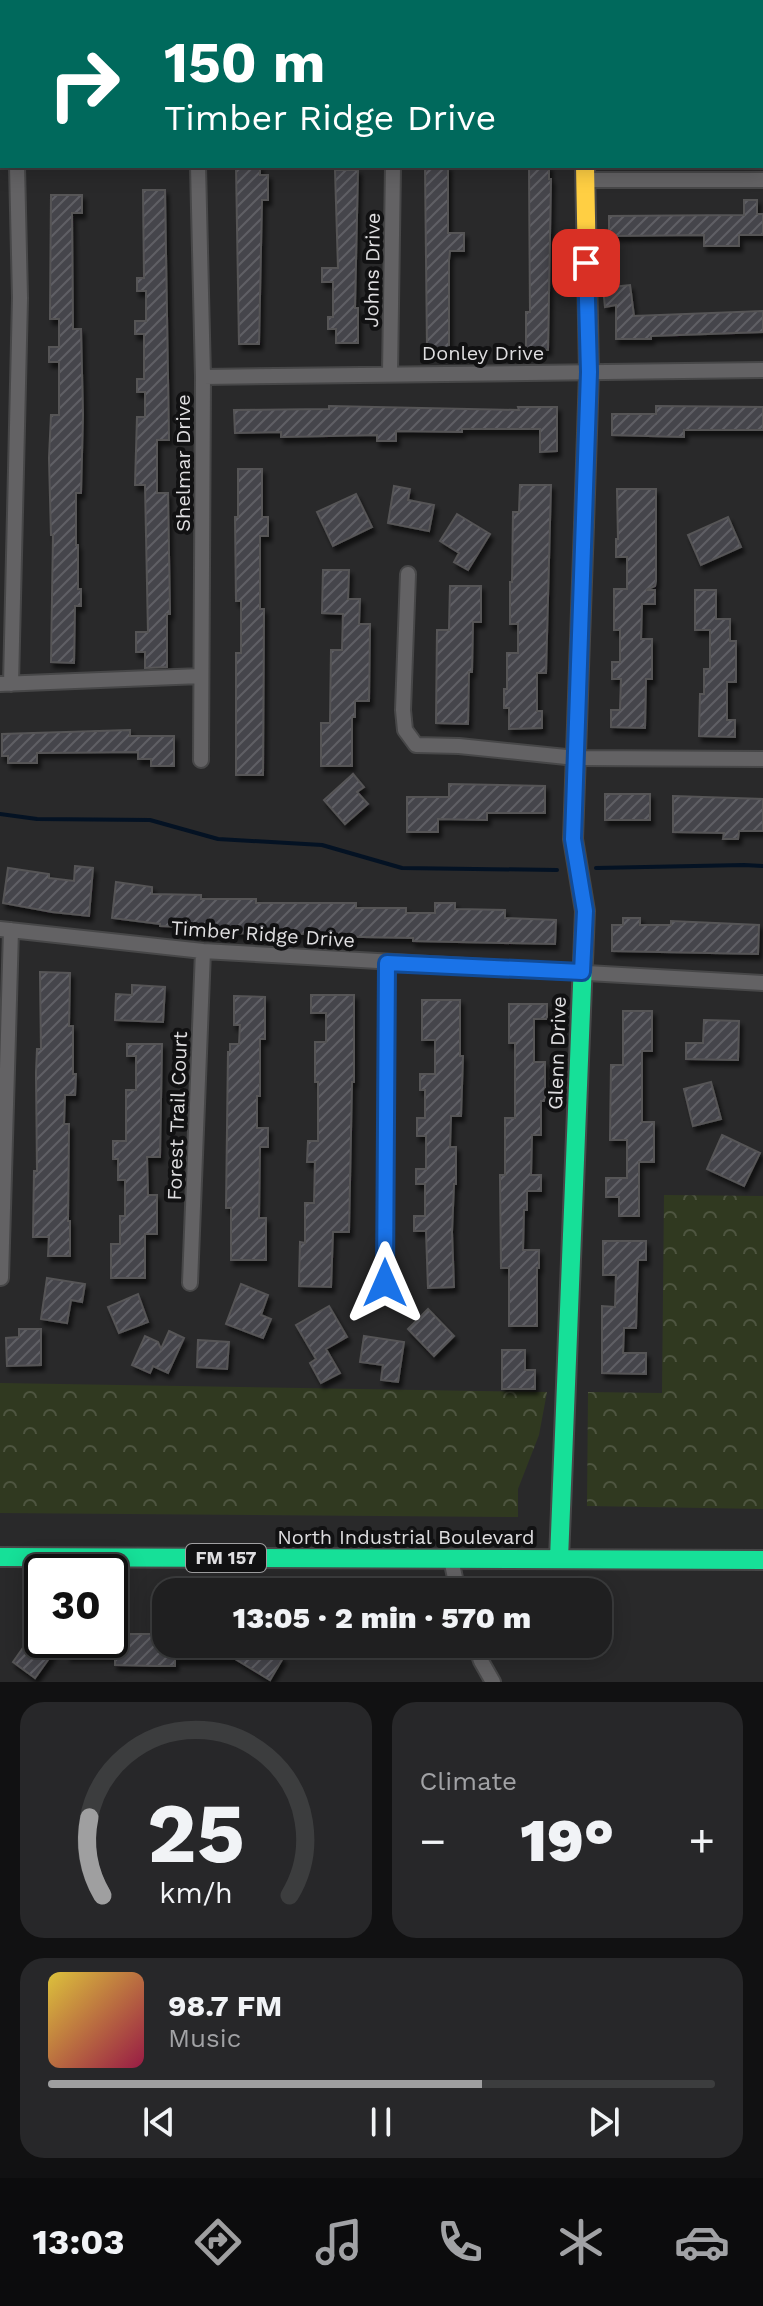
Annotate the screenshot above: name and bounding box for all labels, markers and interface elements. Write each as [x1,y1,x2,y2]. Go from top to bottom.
text: 150 m [164,30,326,96]
icon: right [32,32,136,136]
text: Timber Ridge Drive [164,97,496,139]
street label: Johns Drive [359,212,385,328]
pin [552,229,620,297]
icon: arrive [564,241,608,285]
street label: Donley Drive [422,341,544,365]
street label: Shelmar Drive [171,394,195,532]
street label: Timber Ridge Drive [170,916,356,952]
street label: Glenn Drive [543,996,571,1110]
street label: Forest Trail Court [162,1030,192,1201]
position arrow [343,1241,427,1325]
street label: North Industrial Boulevard [277,1525,535,1549]
road number: FM 157 [186,1544,266,1572]
speed limit sign: 30 [24,1554,128,1658]
text: 13:05 · 2 min · 570 m [233,1600,531,1635]
text: Climate [420,1766,517,1796]
text: 25 [147,1785,245,1882]
text: 19° [520,1805,614,1876]
text: − [420,1815,446,1867]
text: + [688,1815,715,1867]
text: km/h [159,1876,233,1910]
text: 98.7 FM [168,1988,282,2023]
text: Music [168,2023,241,2053]
icon: previous [137,2100,181,2144]
icon: pause [359,2100,403,2144]
icon: next [582,2100,626,2144]
icon: directions [190,2214,246,2270]
icon: music [311,2214,367,2270]
icon: phone [432,2214,488,2270]
icon: climate [553,2214,609,2270]
icon: car [674,2214,730,2270]
text: 13:03 [33,2221,125,2263]

